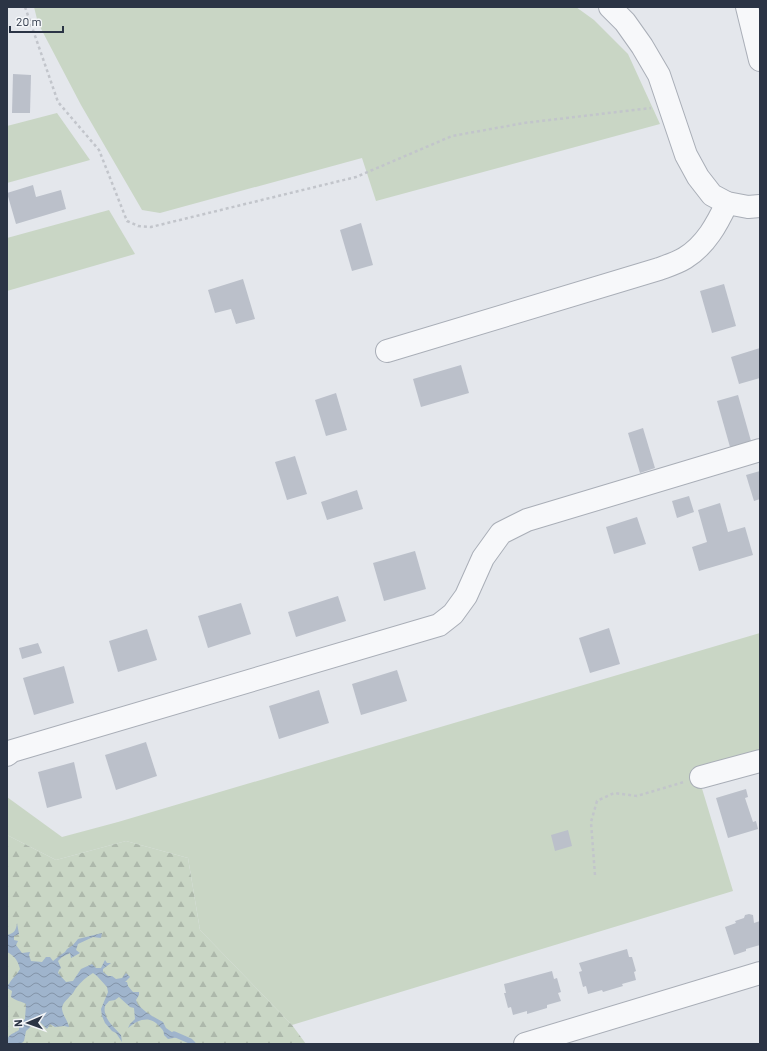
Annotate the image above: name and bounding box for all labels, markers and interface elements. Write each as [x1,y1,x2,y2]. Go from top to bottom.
scale bar [10,8,63,34]
text: 20 m [16,14,42,28]
north arrow [8,1003,48,1043]
text: N [11,1019,24,1027]

